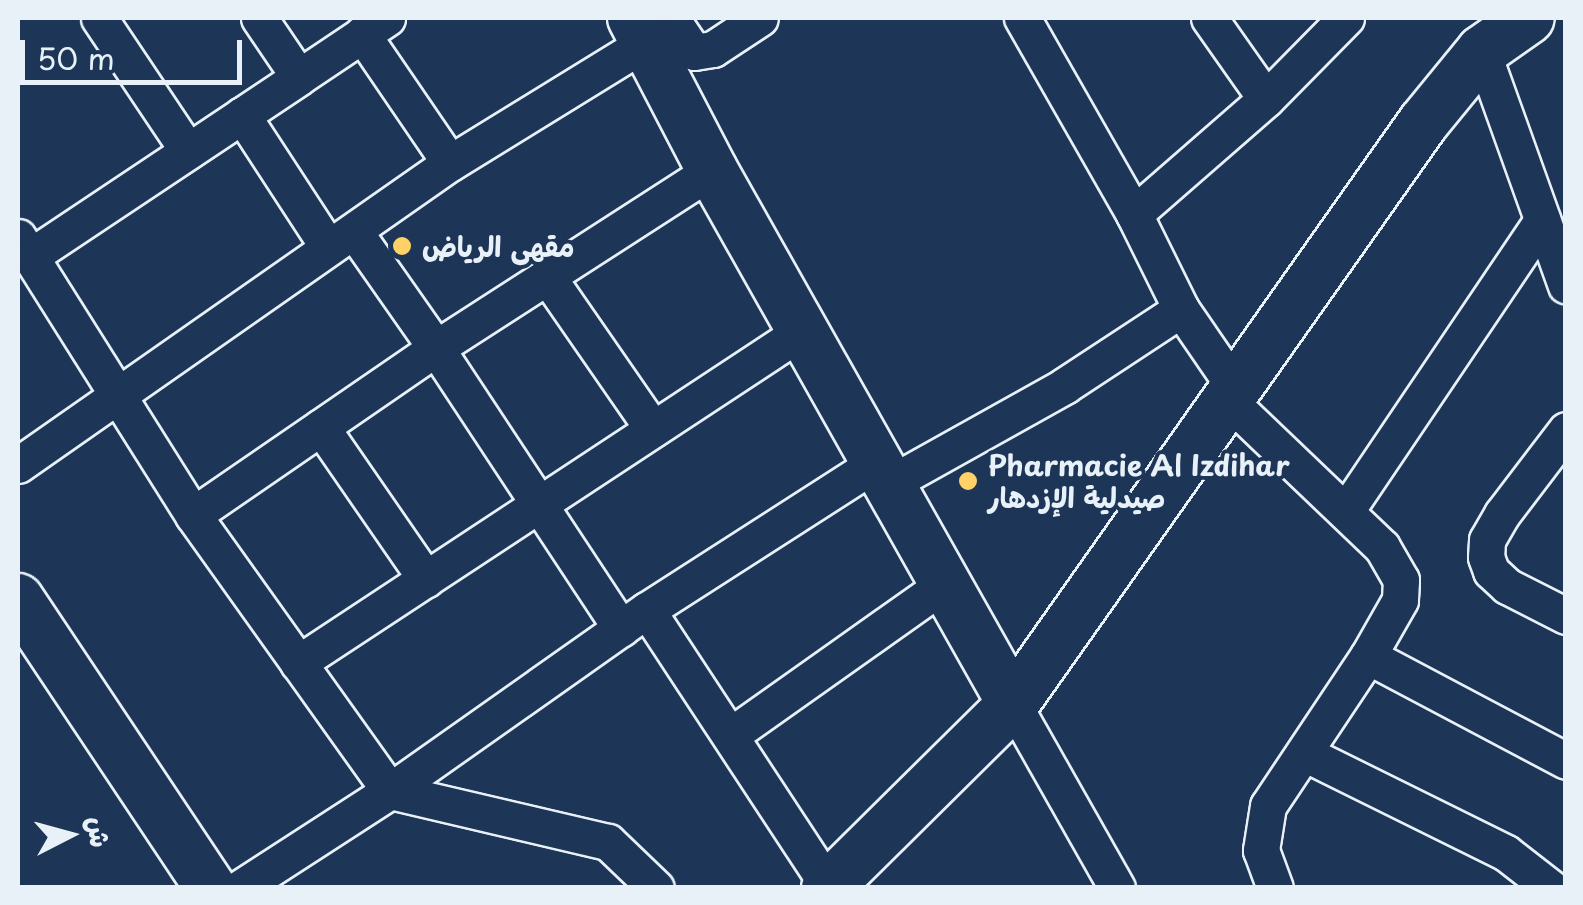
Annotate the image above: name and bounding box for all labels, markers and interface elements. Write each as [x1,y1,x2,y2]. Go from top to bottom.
scale bar [25,20,248,82]
text: 50 m [37,35,115,80]
place label: مقهى الرياض [422,229,575,263]
marker: مقهى الرياض [391,235,413,257]
place label: Pharmacie Al Izdihar صيدلية الإزدهار [988,448,1290,514]
marker: Pharmacie Al Izdihar صيدلية الإزدهار [957,470,979,492]
north arrow [20,785,120,885]
text: ش [77,814,123,849]

